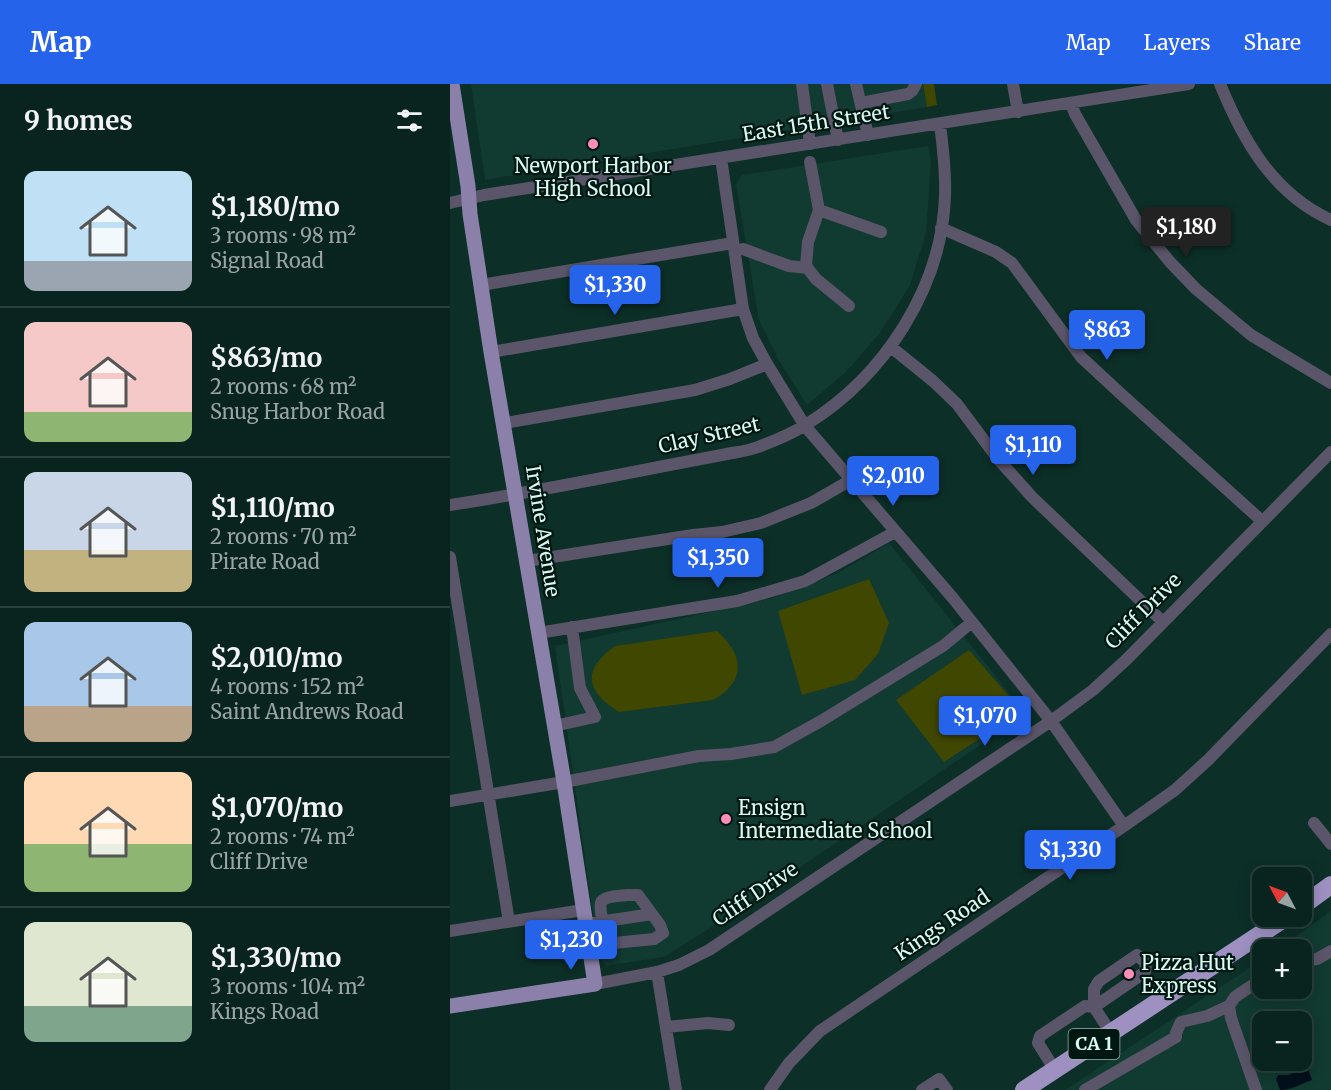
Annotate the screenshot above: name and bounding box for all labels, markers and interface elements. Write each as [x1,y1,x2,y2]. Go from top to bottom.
text: Map [30,24,92,60]
text: Map [1066,29,1111,56]
text: Layers [1144,29,1211,56]
text: Share [1244,29,1301,56]
street label: East 15th Street [740,98,892,146]
text: 9 homes [24,104,133,137]
icon: filters [393,104,426,137]
marker: Newport Harbor High School [586,137,600,151]
place label: Newport Harbor High School [514,153,672,201]
text: $1,180/mo [210,190,340,223]
icon: home [72,195,144,267]
pin: $1,180 [1137,207,1235,258]
text: $1,180 [1155,214,1217,239]
text: 3 rooms · 98 m² [210,223,356,248]
text: Signal Road [210,248,324,273]
pin: $1,330 [566,265,664,316]
text: $1,330 [584,272,646,297]
pin: $863 [1071,310,1143,361]
text: $863 [1083,317,1131,342]
text: $863/mo [210,341,322,374]
icon: home [72,346,144,418]
text: 2 rooms · 68 m² [210,374,357,399]
text: Snug Harbor Road [210,399,385,424]
street label: Clay Street [656,411,762,458]
pin: $1,110 [984,425,1082,476]
text: $1,110 [1004,432,1062,457]
pin: $2,010 [844,456,942,507]
street label: Irvine Avenue [521,463,566,599]
text: $2,010 [861,463,925,488]
text: $1,110/mo [210,491,335,524]
icon: home [72,496,144,568]
text: 2 rooms · 70 m² [210,524,356,549]
pin: $1,350 [669,538,767,589]
text: $1,350 [686,545,750,570]
text: Pirate Road [210,549,320,574]
street label: Cliff Drive [1099,567,1186,654]
text: $2,010/mo [210,641,343,674]
icon: home [72,646,144,718]
text: 4 rooms · 152 m² [210,674,364,699]
pin: $1,070 [936,696,1034,747]
text: Saint Andrews Road [210,699,404,724]
text: $1,070 [953,703,1017,728]
text: $1,070/mo [210,791,343,824]
place label: Ensign Intermediate School [738,795,932,843]
icon: home [72,796,144,868]
marker: Ensign Intermediate School [719,812,733,826]
text: 2 rooms · 74 m² [210,824,355,849]
pin: $1,330 [1021,830,1119,881]
text: $1,330 [1039,837,1101,862]
text: Cliff Drive [210,849,308,874]
street label: Cliff Drive [707,856,802,931]
north arrow [1252,867,1312,927]
map controls [1252,867,1312,1071]
street label: Kings Road [890,884,994,965]
pin: $1,230 [522,920,620,971]
text: $1,230 [539,927,603,952]
button: + [1252,939,1312,999]
text: $1,330/mo [210,941,341,974]
icon: home [72,946,144,1018]
place label: Pizza Hut Express [1141,950,1234,998]
marker: Pizza Hut Express [1122,967,1136,981]
text: 3 rooms · 104 m² [210,974,365,999]
text: Kings Road [210,999,319,1024]
button: − [1252,1011,1312,1071]
road number: CA 1 [1068,1029,1120,1059]

